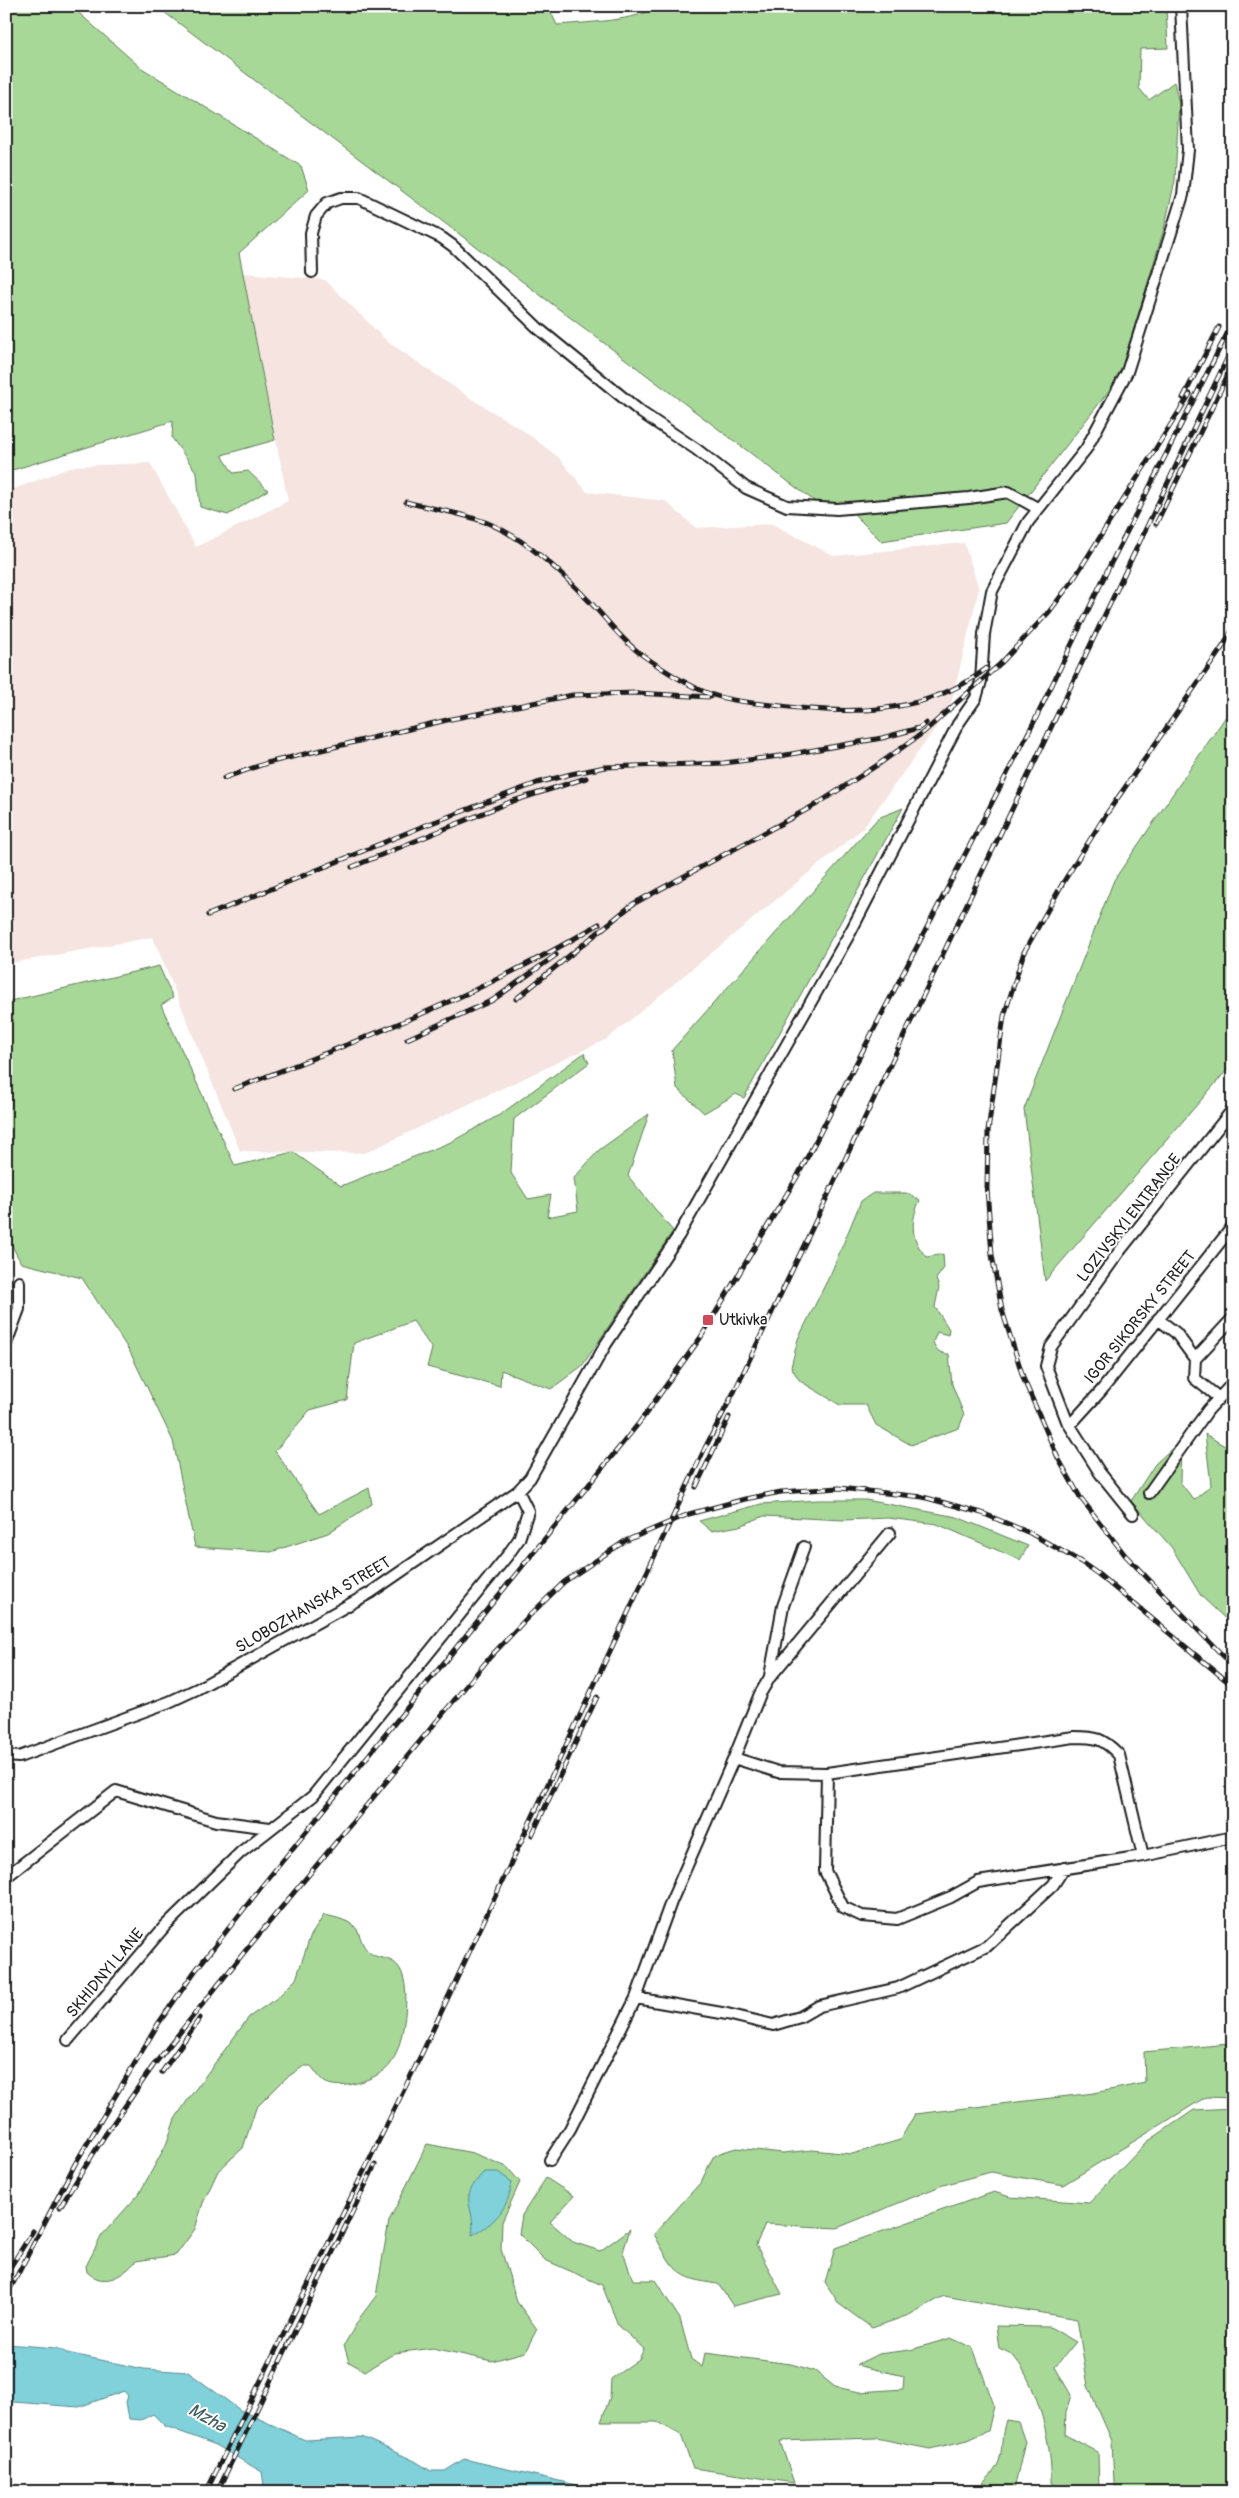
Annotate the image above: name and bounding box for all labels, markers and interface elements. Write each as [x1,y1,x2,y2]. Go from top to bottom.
street label: LOZIVSKYI ENTRANCE [1073,1150,1185,1286]
street label: IGOR SIKORSKY STREET [1080,1246,1200,1388]
place label: Utkivka [719,1310,767,1330]
marker: Utkivka [701,1313,715,1327]
street label: SLOBOZHANSKA STREET [232,1552,394,1658]
street label: SKHIDNYI LANE [62,1924,148,2022]
water label: Mzha [184,2398,231,2438]

